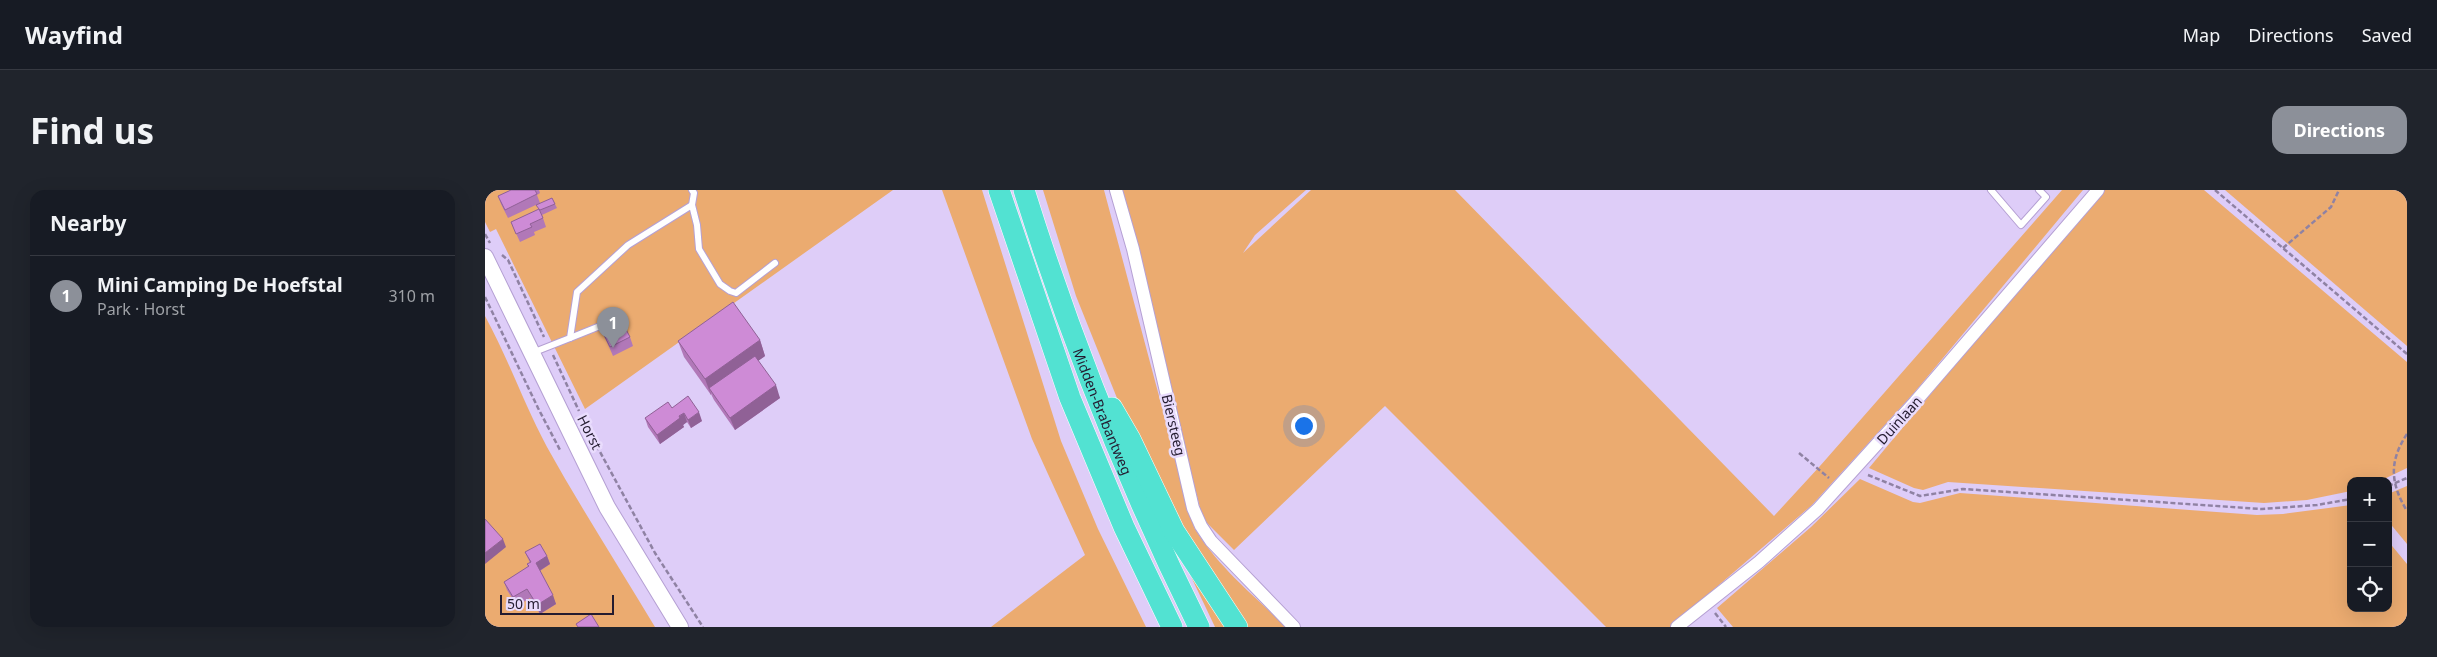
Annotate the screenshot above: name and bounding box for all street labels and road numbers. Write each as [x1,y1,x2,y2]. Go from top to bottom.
street label: Midden-Brabantweg [1069,345,1137,477]
street label: Biersteeg [1158,392,1190,458]
street label: Duinlaan [1872,392,1926,448]
street label: Horst [573,411,607,453]

